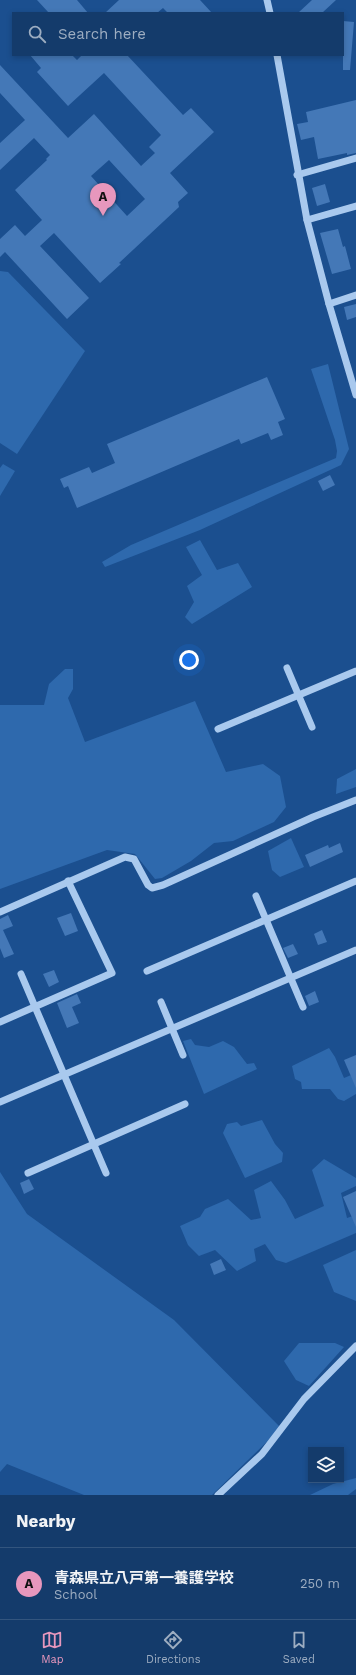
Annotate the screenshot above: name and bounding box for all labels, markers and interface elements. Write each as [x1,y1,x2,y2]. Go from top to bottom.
search box [12,12,344,56]
icon: search [26,23,48,45]
text: Search here [58,25,146,43]
pin: A [90,183,116,216]
your location [179,650,199,670]
map controls [308,1447,344,1483]
button: layers [308,1447,344,1483]
text: Nearby [16,1511,75,1531]
text: 青森県立八戸第一養護学校 [54,1569,234,1587]
text: A [25,1576,33,1591]
text: 250 m [300,1576,340,1591]
text: School [54,1587,97,1602]
tab: Map [41,1629,64,1666]
tab: Directions [146,1629,200,1666]
tab: Saved [283,1629,315,1666]

